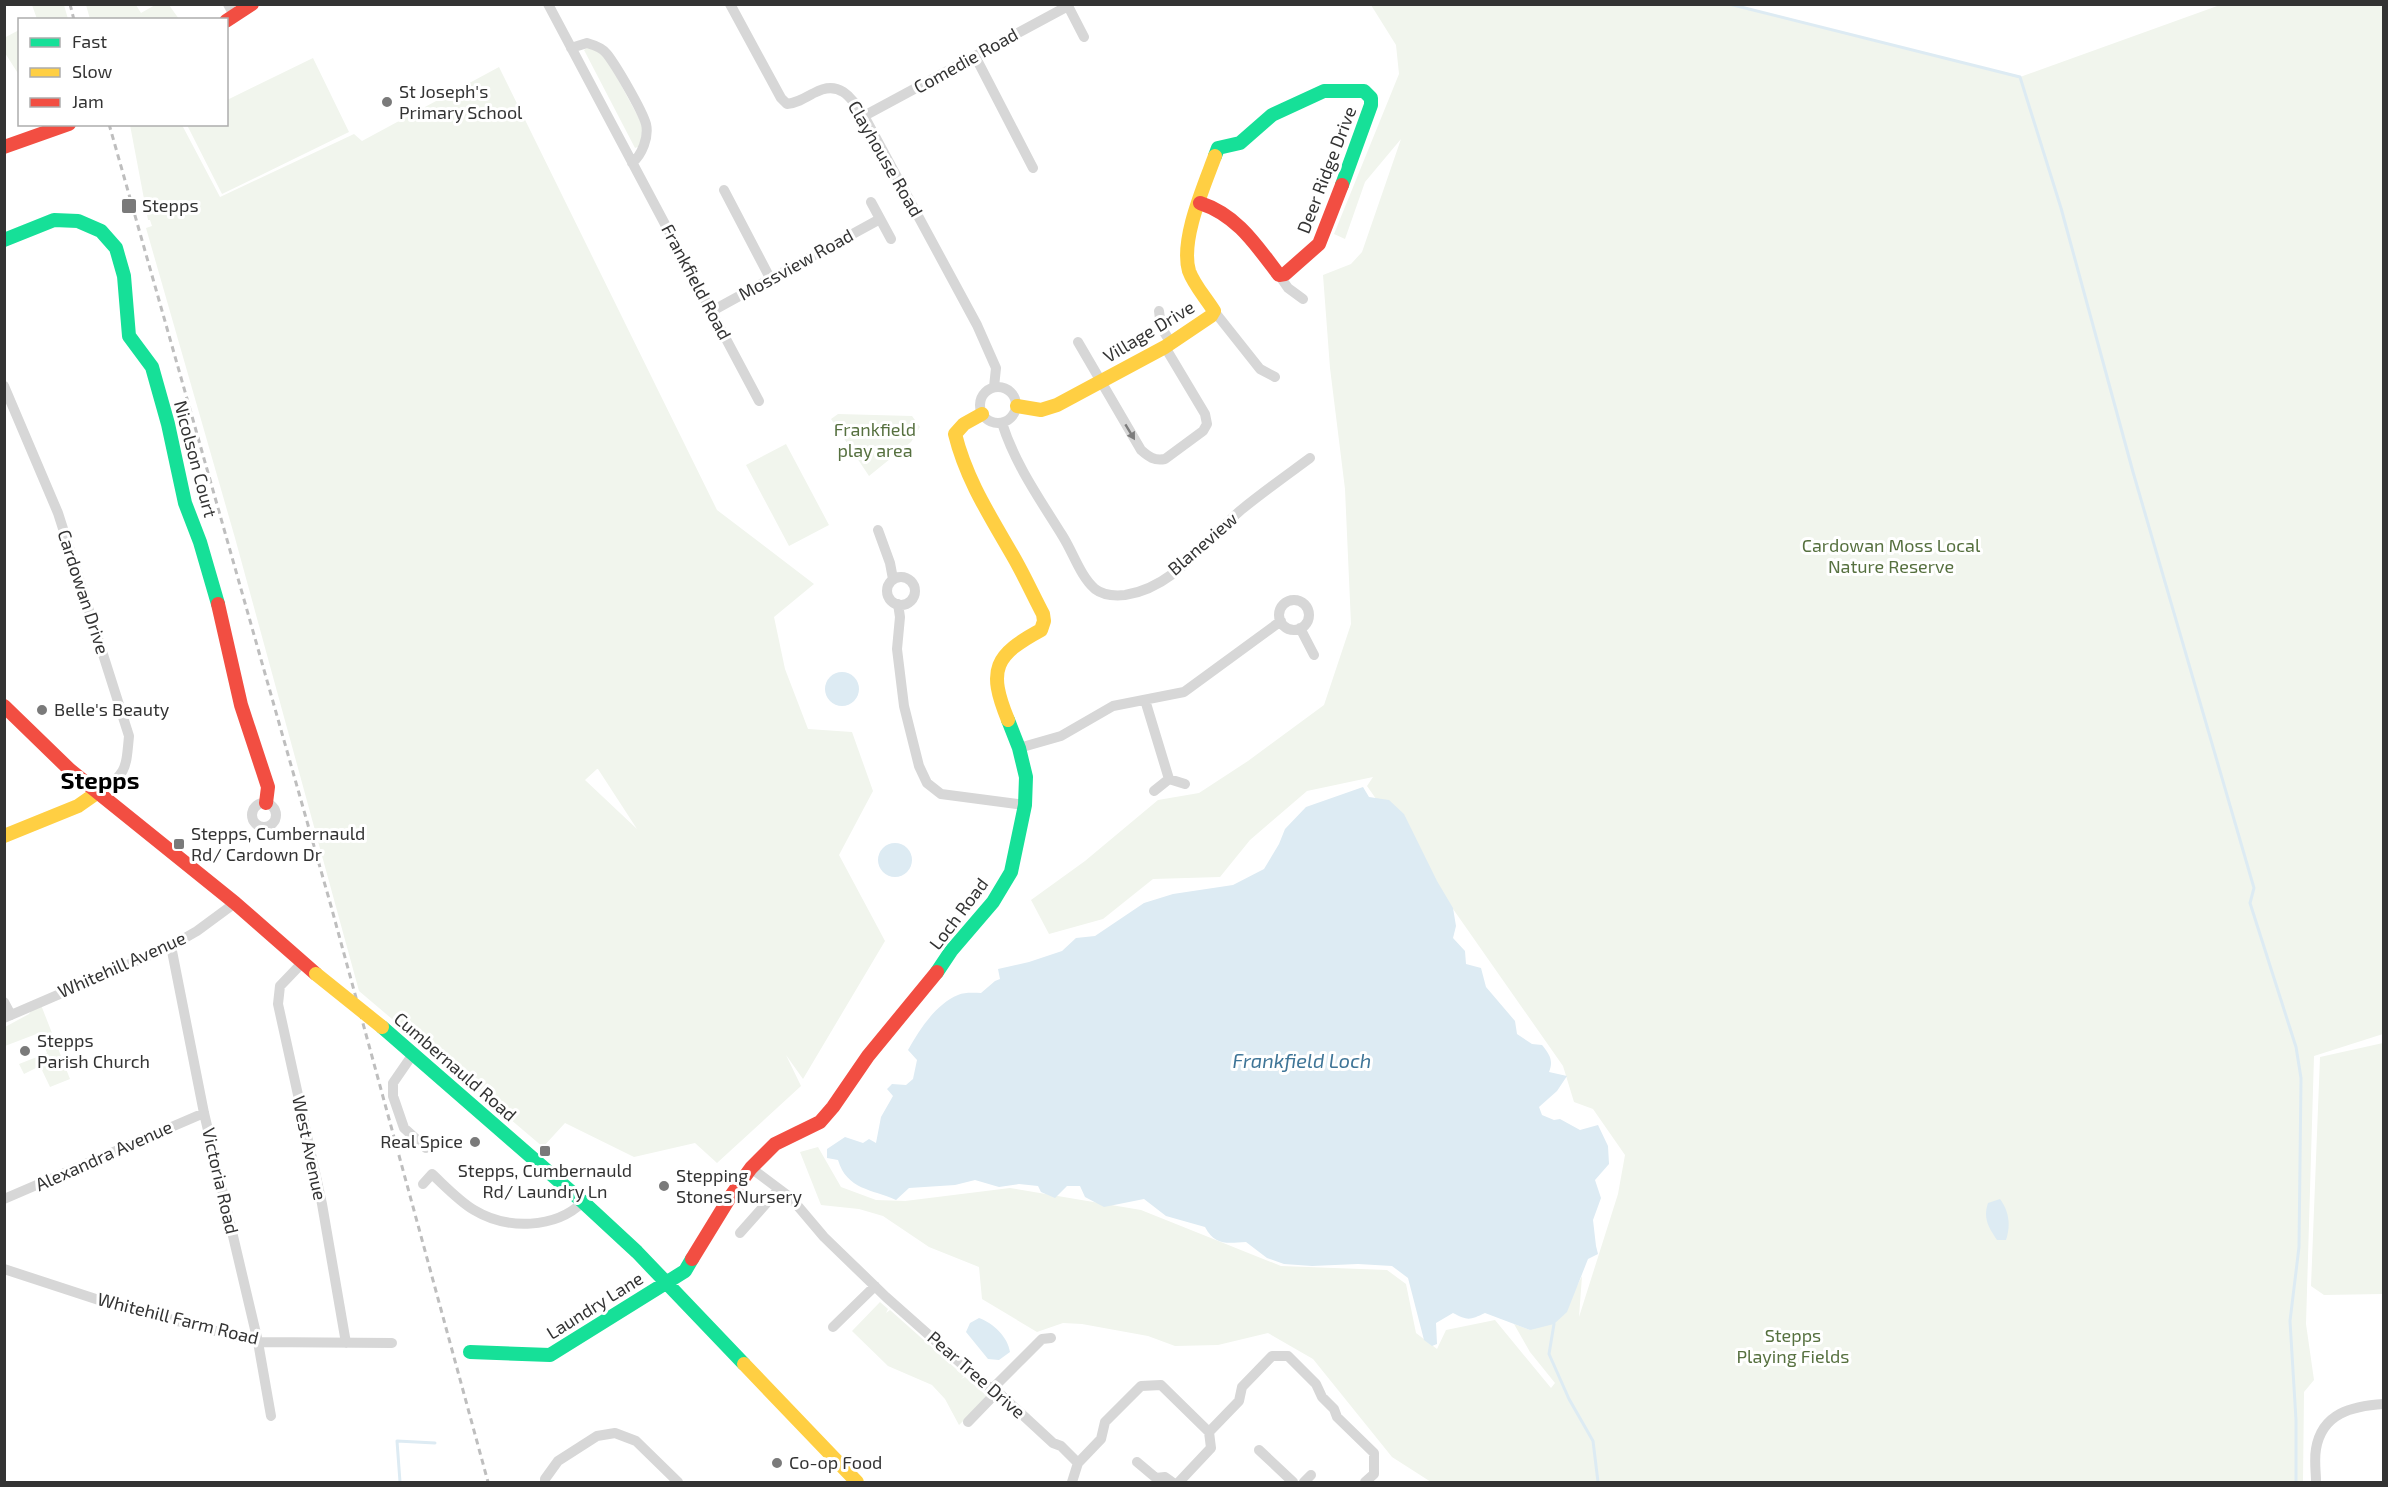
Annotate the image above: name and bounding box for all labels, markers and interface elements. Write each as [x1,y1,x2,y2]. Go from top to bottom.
legend [18,18,228,126]
street label: Comedie Road [910,22,1022,98]
text: Fast [72,30,107,52]
text: Slow [72,60,113,82]
place label: St Joseph's Primary School [399,80,523,123]
text: Jam [72,90,104,112]
marker: St Joseph's Primary School [380,95,394,109]
street label: Clayhouse Road [844,97,928,220]
street label: Deer Ridge Drive [1292,103,1360,236]
place label: Stepps [142,194,199,216]
marker: Stepps [120,197,138,215]
street label: Frankfield Road [657,220,737,343]
street label: Mossview Road [734,224,857,305]
street label: Village Drive [1099,295,1198,367]
street label: Nicolson Court [170,398,222,520]
park label: Frankfield play area [834,418,916,461]
one-way arrow [1125,424,1136,440]
street label: Blaneview [1163,507,1242,579]
street label: Cardowan Drive [53,527,114,657]
park label: Cardowan Moss Local Nature Reserve [1802,534,1981,577]
place label: Belle's Beauty [54,698,170,720]
marker: Belle's Beauty [35,703,49,717]
district label: Stepps [61,765,139,794]
place label: Stepps, Cumbernauld Rd/ Cardown Dr [191,822,365,865]
marker: Stepps, Cumbernauld Rd/ Cardown Dr [172,837,186,851]
street label: Loch Road [924,873,992,954]
street label: Whitehill Avenue [54,926,189,1002]
street label: Cumbernauld Road [390,1007,521,1125]
place label: Stepps Parish Church [37,1029,150,1072]
marker: Stepps Parish Church [18,1044,32,1058]
water label: Frankfield Loch [1233,1048,1371,1072]
street label: West Avenue [288,1094,332,1202]
street label: Alexandra Avenue [32,1115,175,1195]
street label: Victoria Road [198,1126,244,1236]
place label: Real Spice [380,1130,463,1152]
marker: Real Spice [468,1135,482,1149]
marker: Stepps, Cumbernauld Rd/ Laundry Ln [538,1144,552,1158]
place label: Stepps, Cumbernauld Rd/ Laundry Ln [458,1159,632,1202]
place label: Stepping Stones Nursery [676,1164,803,1207]
marker: Stepping Stones Nursery [657,1179,671,1193]
street label: Laundry Lane [542,1267,647,1344]
street label: Whitehill Farm Road [95,1287,261,1349]
park label: Stepps Playing Fields [1737,1324,1850,1367]
street label: Pear Tree Drive [923,1326,1030,1423]
place label: Co-op Food [789,1451,882,1473]
marker: Co-op Food [770,1456,784,1470]

